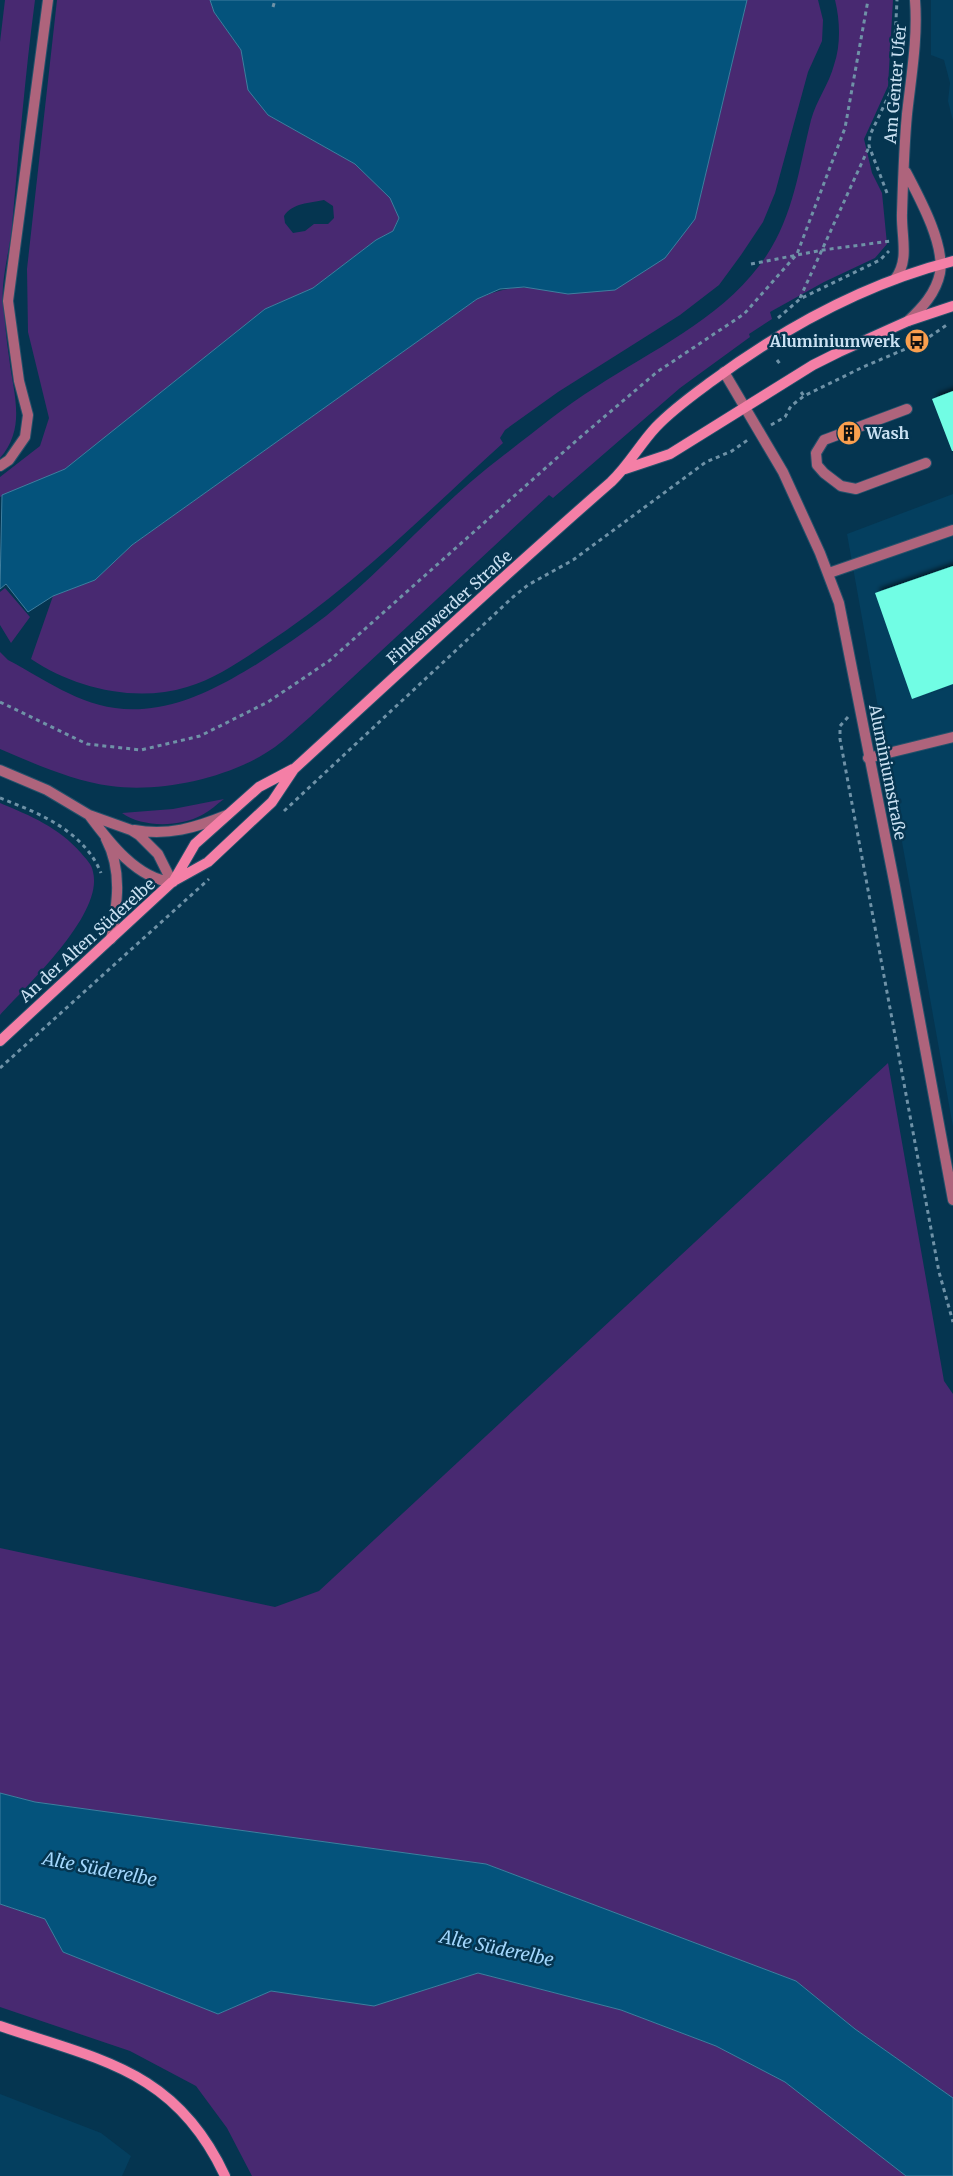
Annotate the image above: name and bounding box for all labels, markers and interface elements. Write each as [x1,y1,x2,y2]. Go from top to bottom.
street label: Am Genter Ufer [880,23,910,146]
bus stop icon: Aluminiumwerk [904,328,930,354]
place label: Aluminiumwerk [769,331,901,351]
building icon: Wash [836,420,862,446]
place label: Wash [865,423,910,443]
street label: Finkenwerder Straße [382,545,516,669]
street label: Aluminiumstraße [865,702,911,841]
street label: An der Alten Süderelbe [14,874,159,1007]
water label: Alte Süderelbe [39,1846,159,1891]
water label: Alte Süderelbe [436,1924,556,1971]

